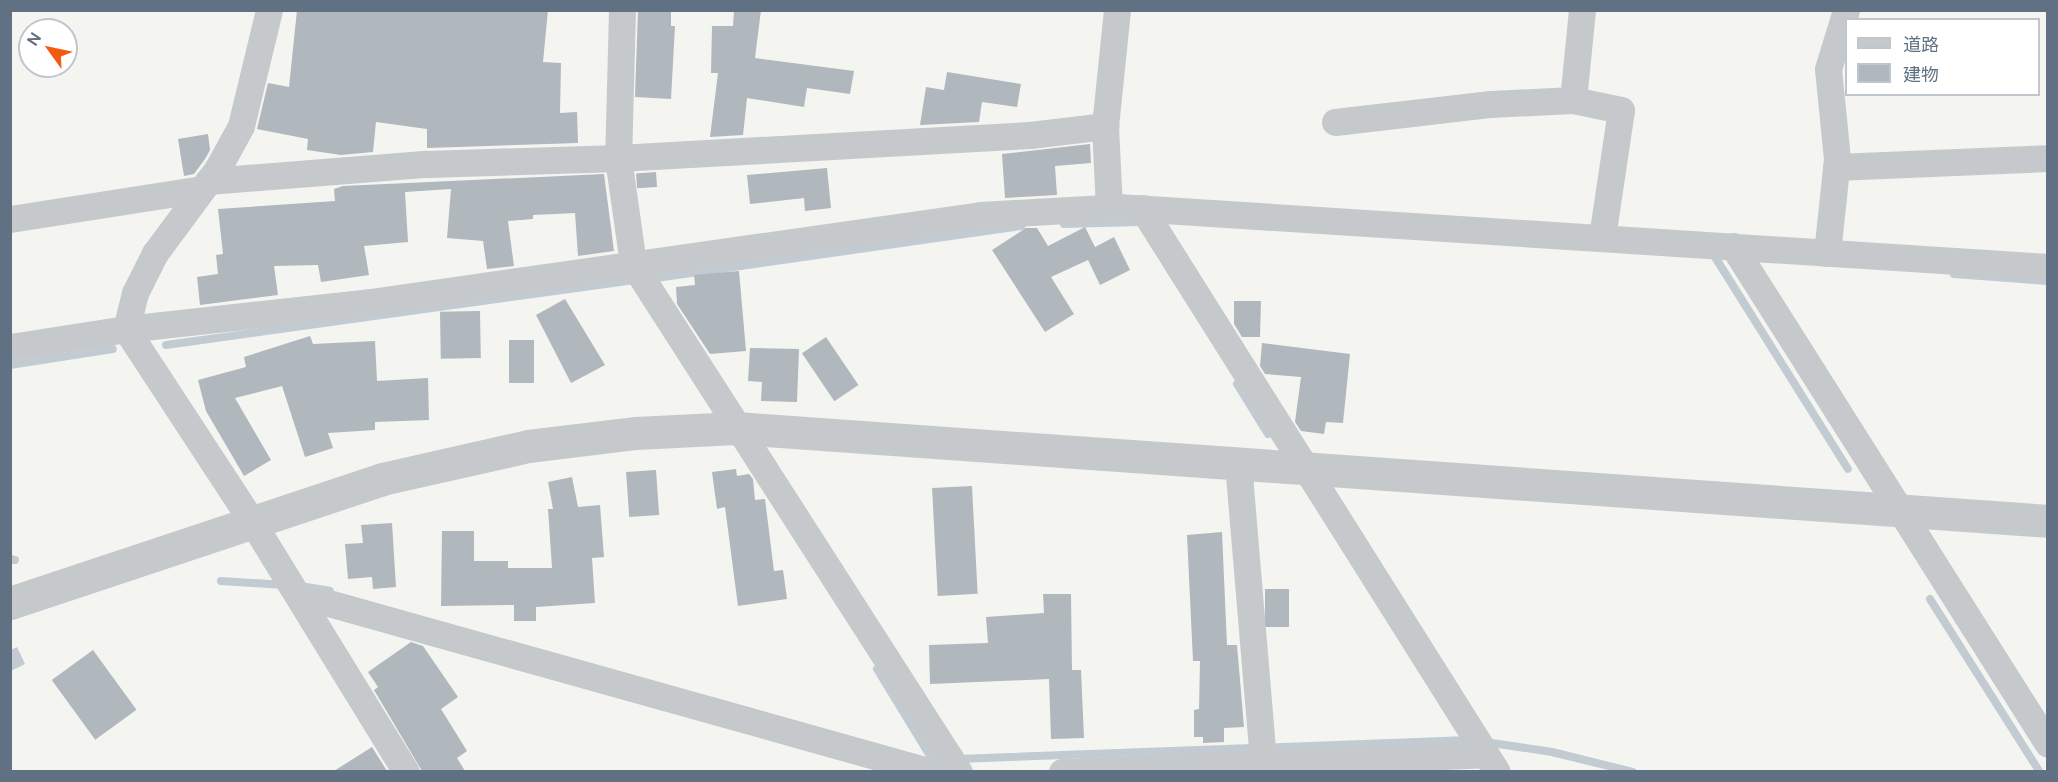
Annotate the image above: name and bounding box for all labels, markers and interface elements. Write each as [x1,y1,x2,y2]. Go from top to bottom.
north arrow [18,18,78,78]
legend [1845,18,2040,96]
text: N [22,28,46,50]
text: 道路 [1903,33,1939,57]
text: 建物 [1903,63,1939,87]

